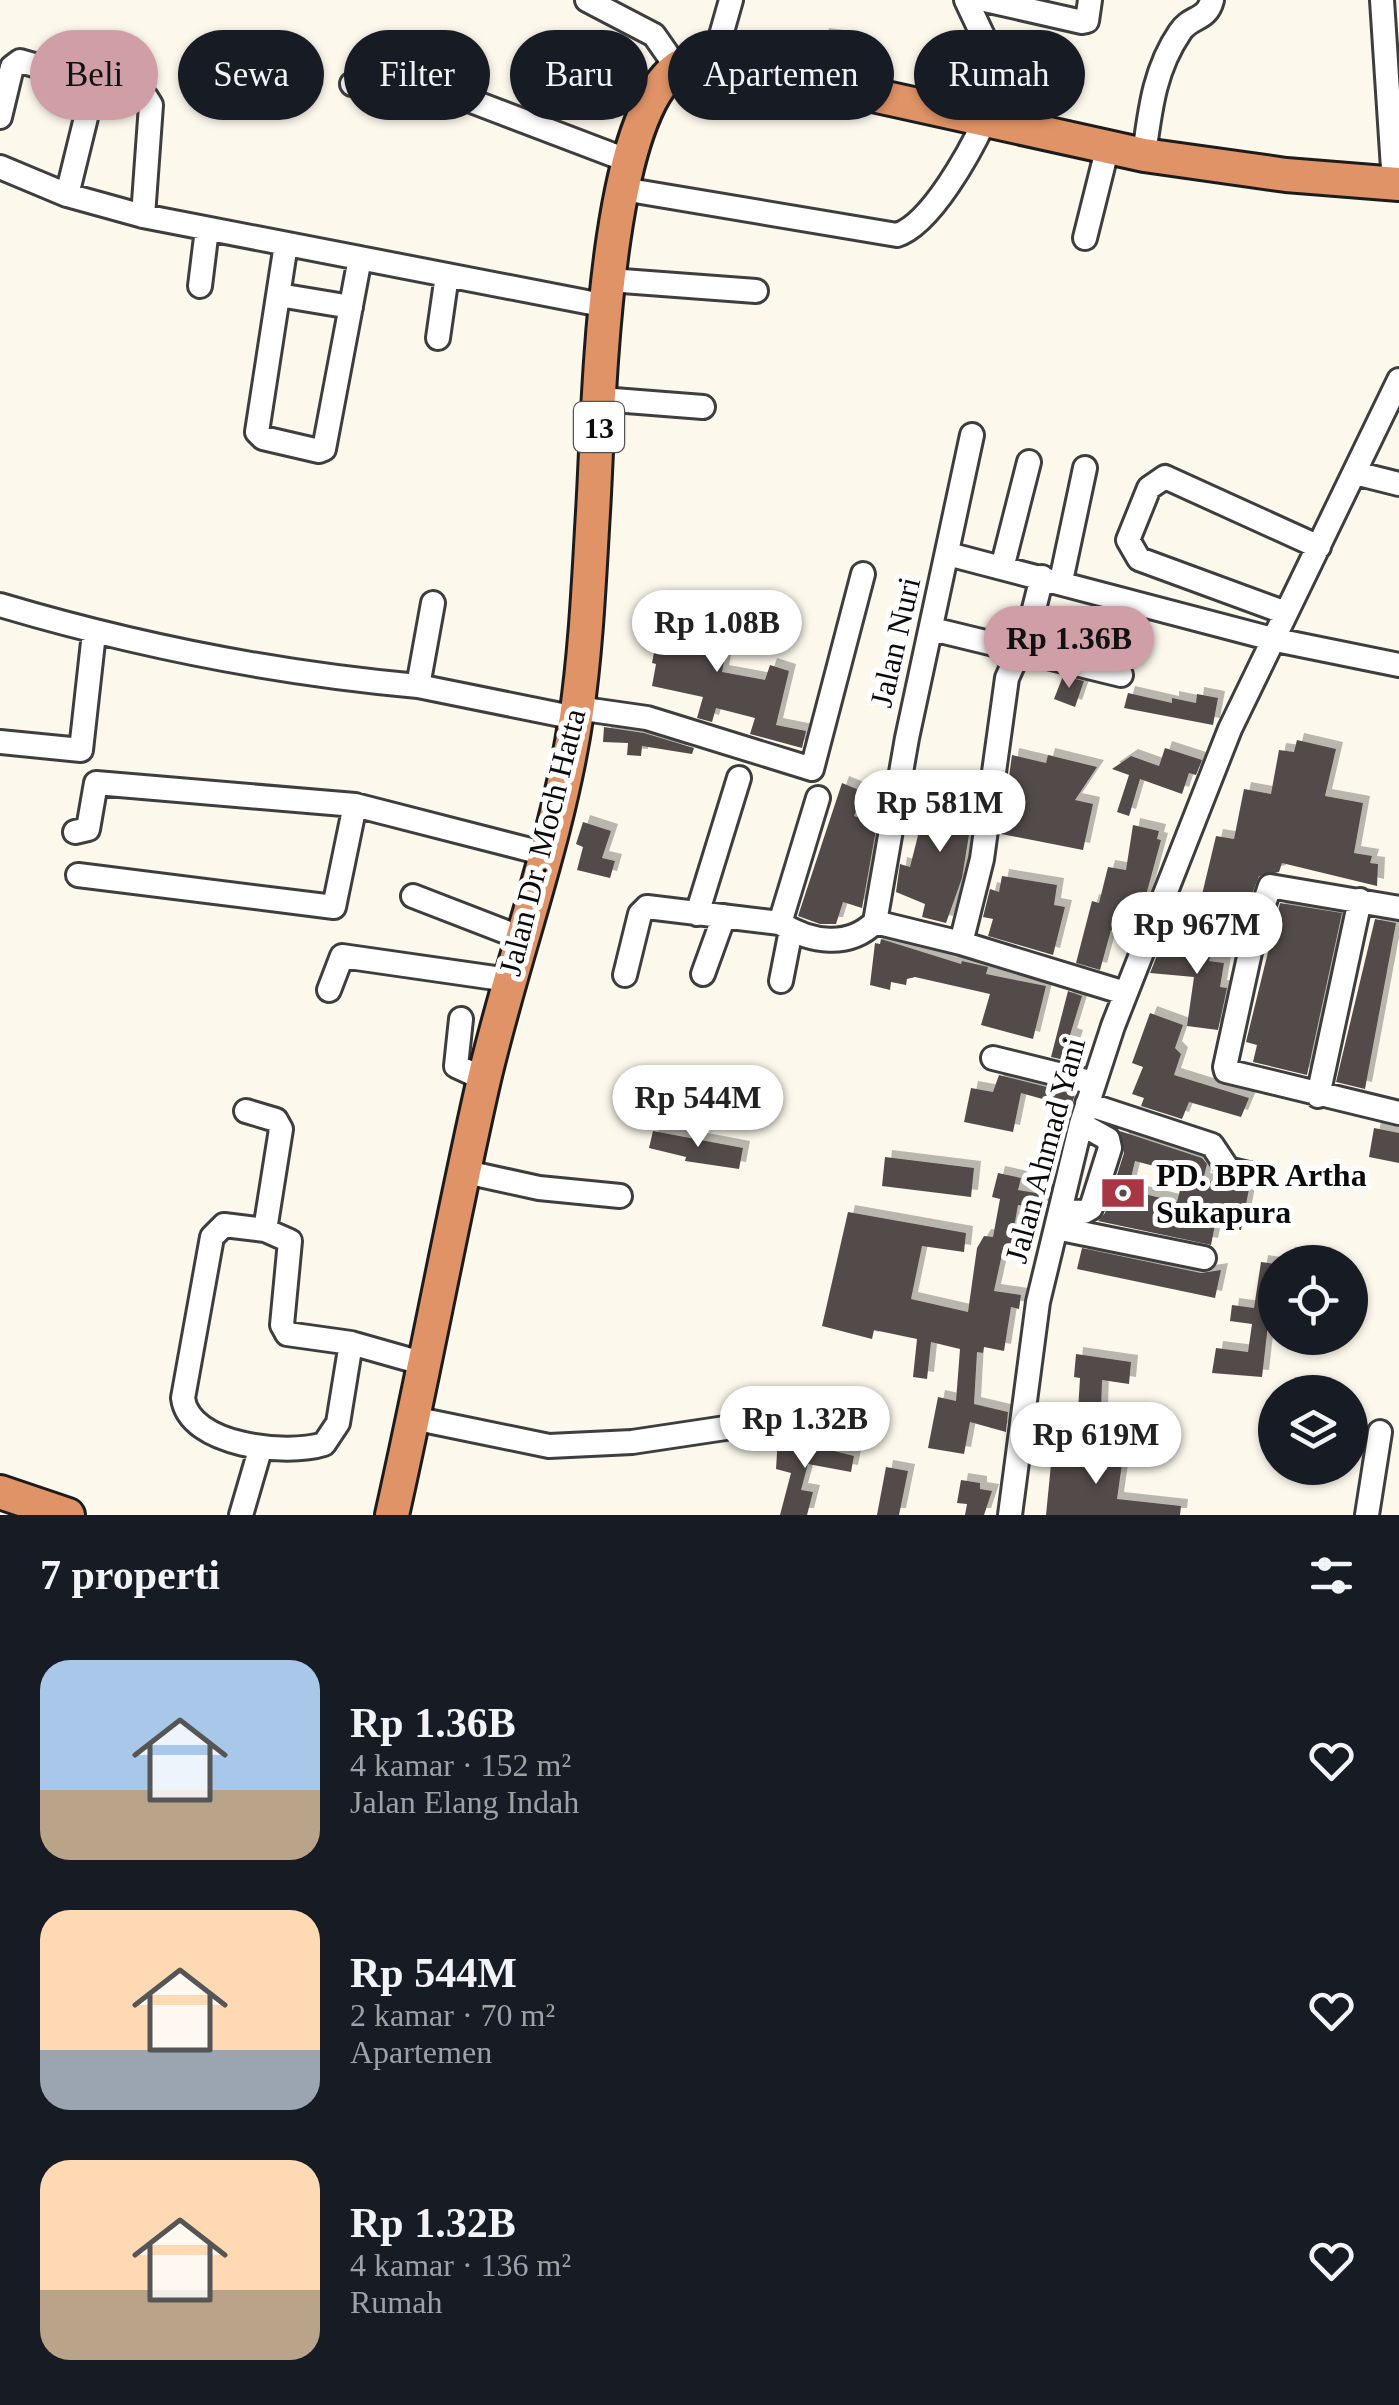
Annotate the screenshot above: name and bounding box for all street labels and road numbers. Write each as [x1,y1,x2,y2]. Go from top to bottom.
road number: 13 [574,402,624,452]
street label: Jalan Nuri [863,573,927,711]
street label: Jalan Dr. Moch Hatta [491,705,593,979]
street label: Jalan Ahmad Yani [998,1033,1092,1267]

